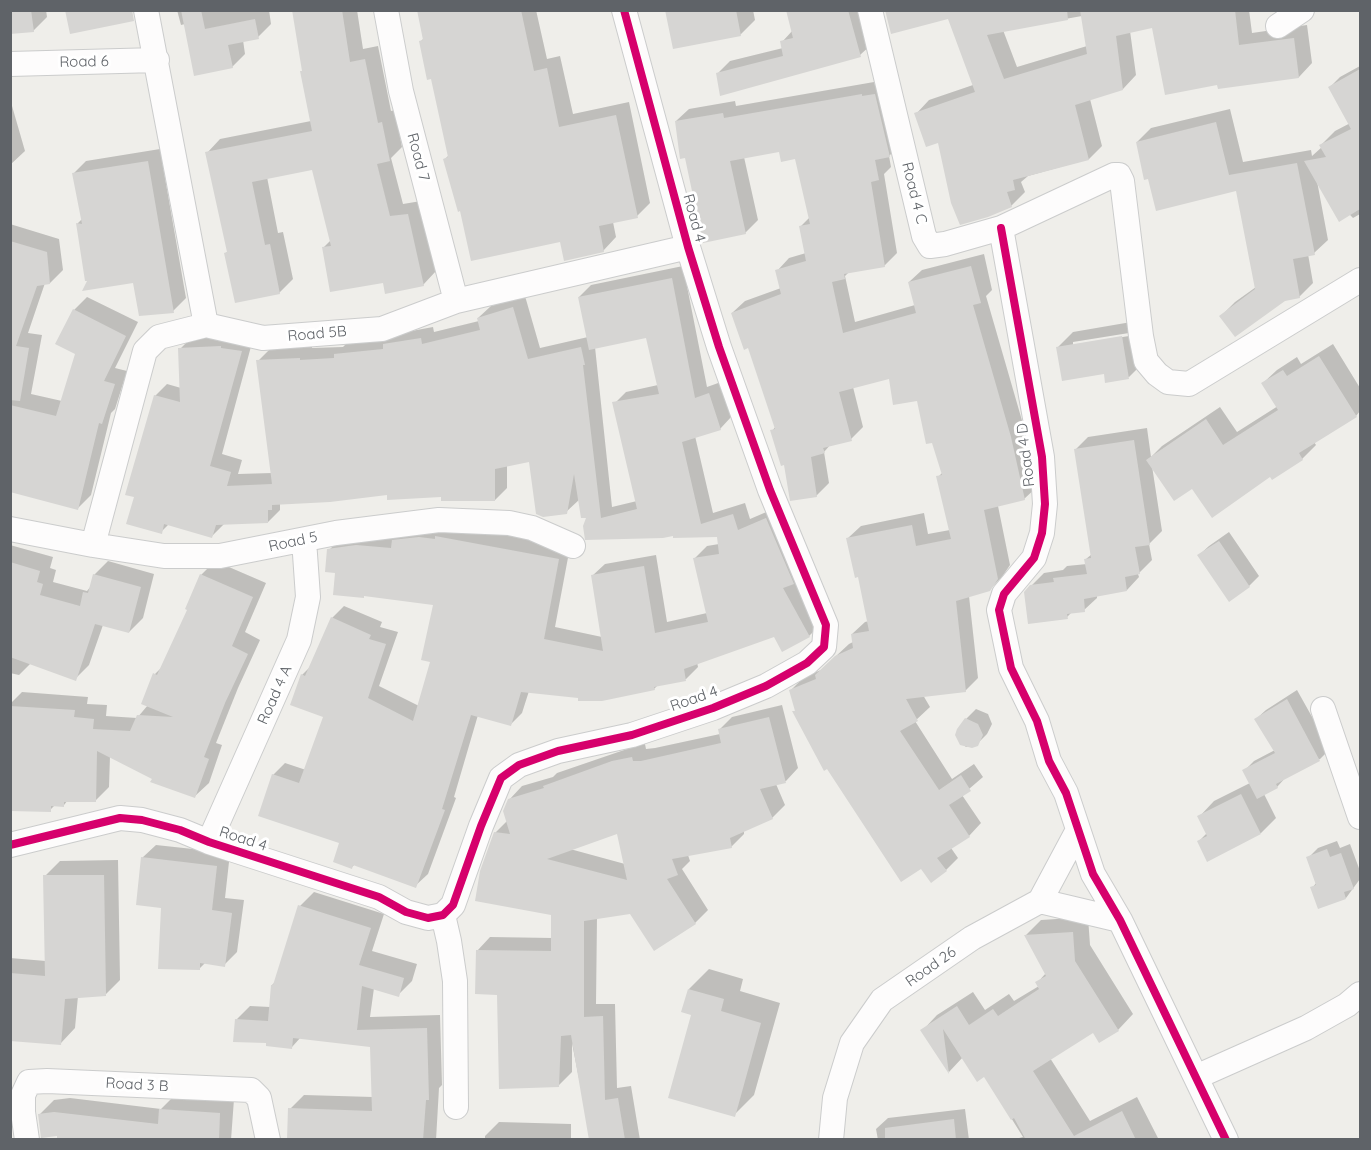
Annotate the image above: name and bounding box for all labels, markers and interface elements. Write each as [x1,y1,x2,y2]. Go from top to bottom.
street label: Road 6 [59,53,109,71]
street label: Road 7 [403,131,433,183]
street label: Road 4 C [898,160,930,226]
street label: Road 4 [679,192,709,244]
street label: Road 5B [287,322,347,346]
street label: Road 4 D [1013,422,1039,488]
street label: Road 5 [267,528,319,556]
street label: Road 4 A [254,663,296,727]
street label: Road 4 [668,682,720,716]
street label: Road 4 [217,823,269,855]
street label: Road 26 [902,943,960,991]
street label: Road 3 B [105,1074,169,1096]

